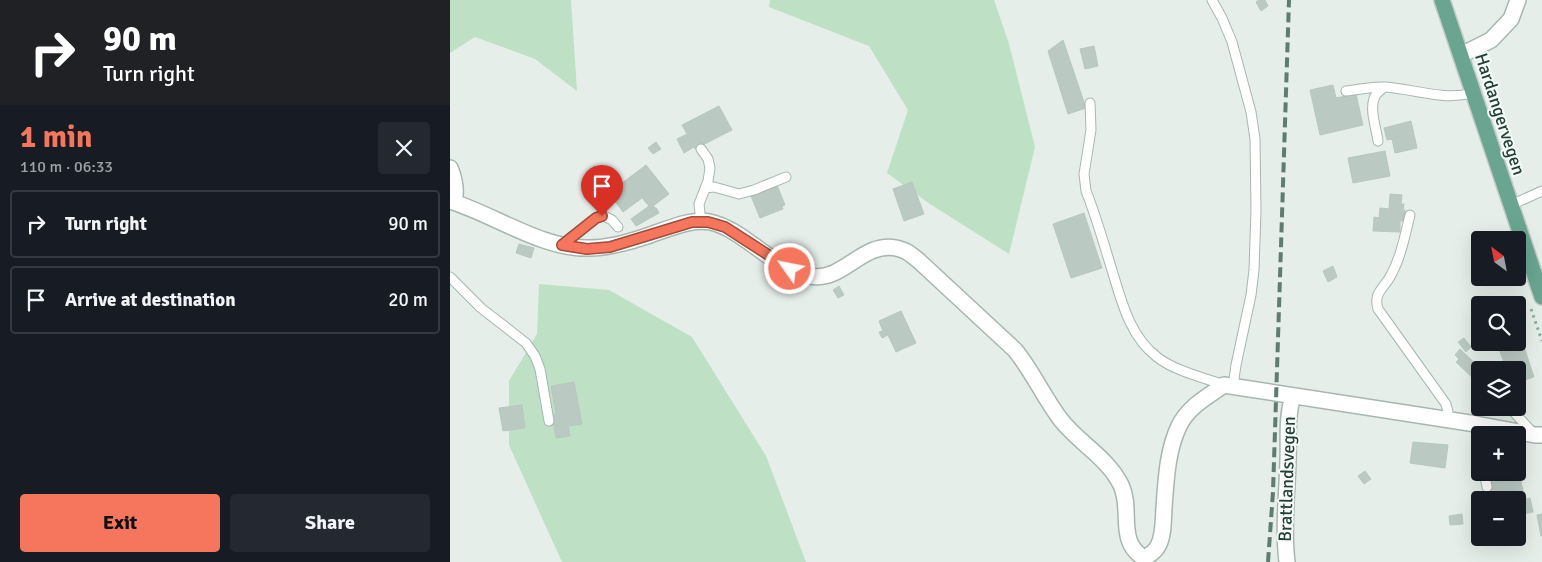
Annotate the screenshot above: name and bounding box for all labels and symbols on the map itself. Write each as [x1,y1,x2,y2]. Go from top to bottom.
street label: Hardangervegen [1470,50,1530,178]
pin [581,165,623,216]
north arrow [1471,231,1526,286]
position arrow [763,242,815,294]
street label: Brattlandsvegen [1274,416,1300,542]

